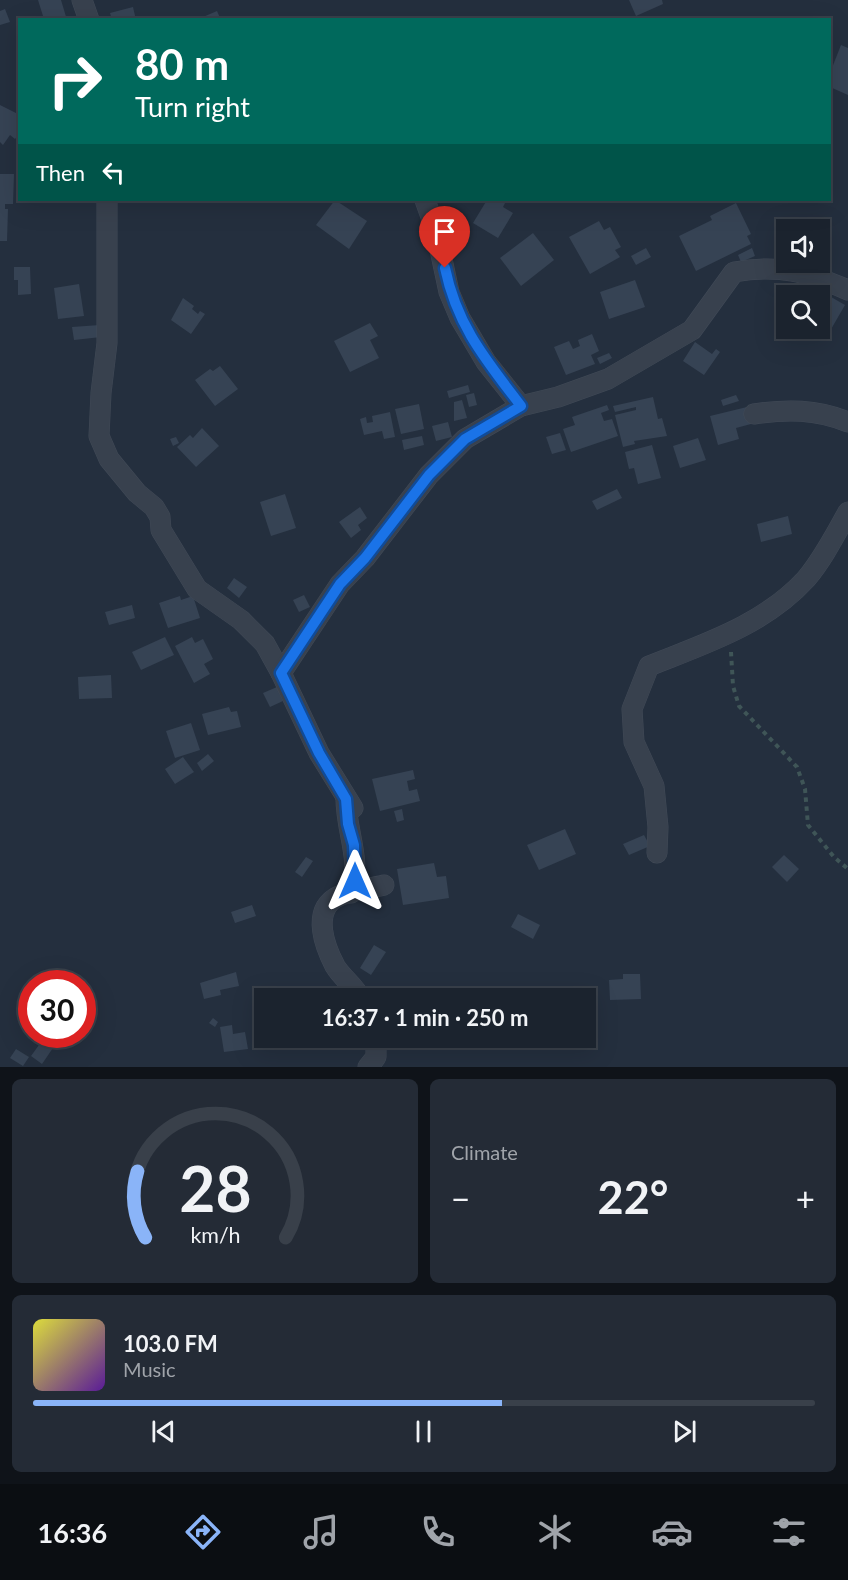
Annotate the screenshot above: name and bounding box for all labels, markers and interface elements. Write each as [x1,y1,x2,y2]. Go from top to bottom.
text: 80 m [135,39,229,89]
icon: right [36,42,114,120]
text: Turn right [135,90,250,123]
icon: left [97,156,130,189]
text: Then [36,159,85,186]
pin [419,206,470,268]
icon: arrive [428,215,461,248]
map controls [776,219,830,339]
button: sound [776,219,830,273]
button: search [776,285,830,339]
position arrow [323,849,387,913]
speed limit sign: 30 [18,970,96,1048]
text: 16:37 · 1 min · 250 m [322,1004,528,1031]
text: Climate [451,1140,518,1164]
text: 28 [179,1150,251,1225]
text: 22° [598,1170,668,1224]
text: − [451,1178,470,1218]
text: + [796,1178,815,1218]
text: km/h [190,1222,240,1248]
text: 103.0 FM [123,1330,218,1357]
text: Music [123,1357,176,1381]
icon: previous [147,1415,180,1448]
icon: pause [407,1415,440,1448]
icon: next [668,1415,701,1448]
icon: directions [182,1511,224,1553]
icon: music [300,1511,342,1553]
icon: phone [417,1511,459,1553]
icon: climate [534,1511,576,1553]
icon: car [651,1511,693,1553]
icon: filters [768,1511,810,1553]
text: 16:36 [38,1516,107,1549]

